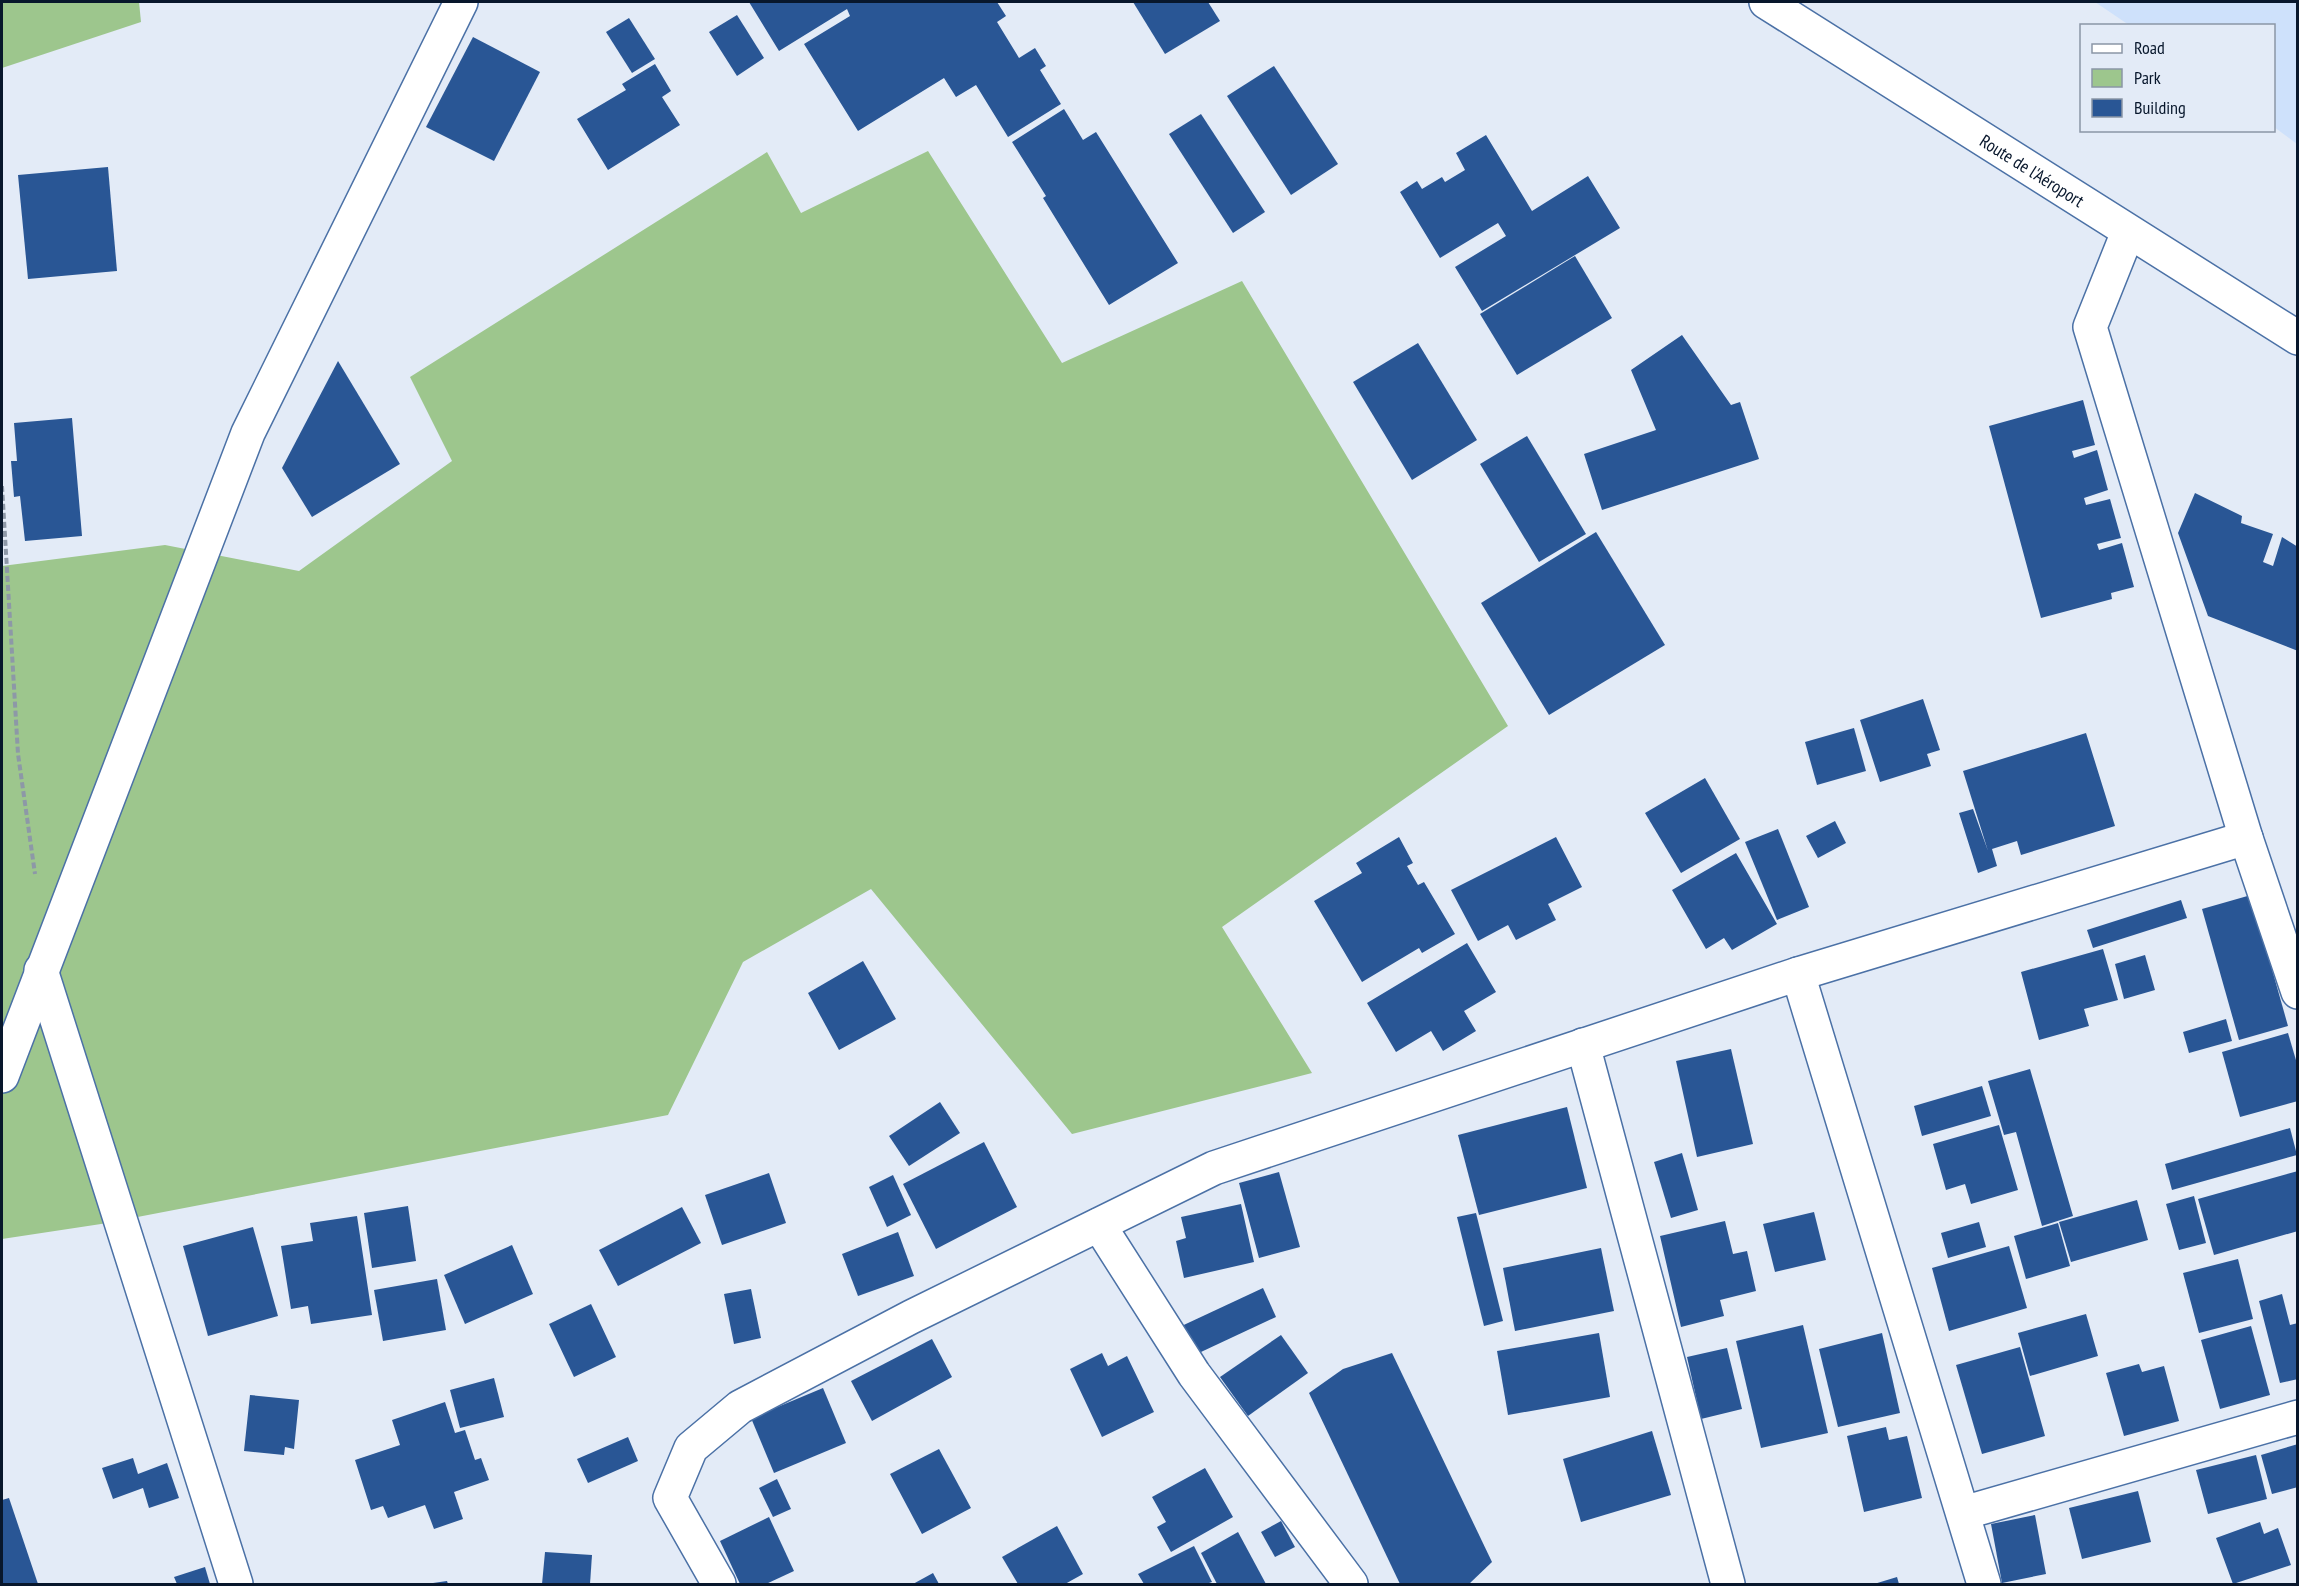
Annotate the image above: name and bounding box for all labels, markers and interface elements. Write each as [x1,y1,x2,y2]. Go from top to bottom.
legend [2080,24,2275,132]
text: Road [2134,36,2165,59]
text: Park [2134,66,2161,89]
text: Building [2134,96,2186,119]
street label: Route de l'Aéroport [1976,129,2089,212]

